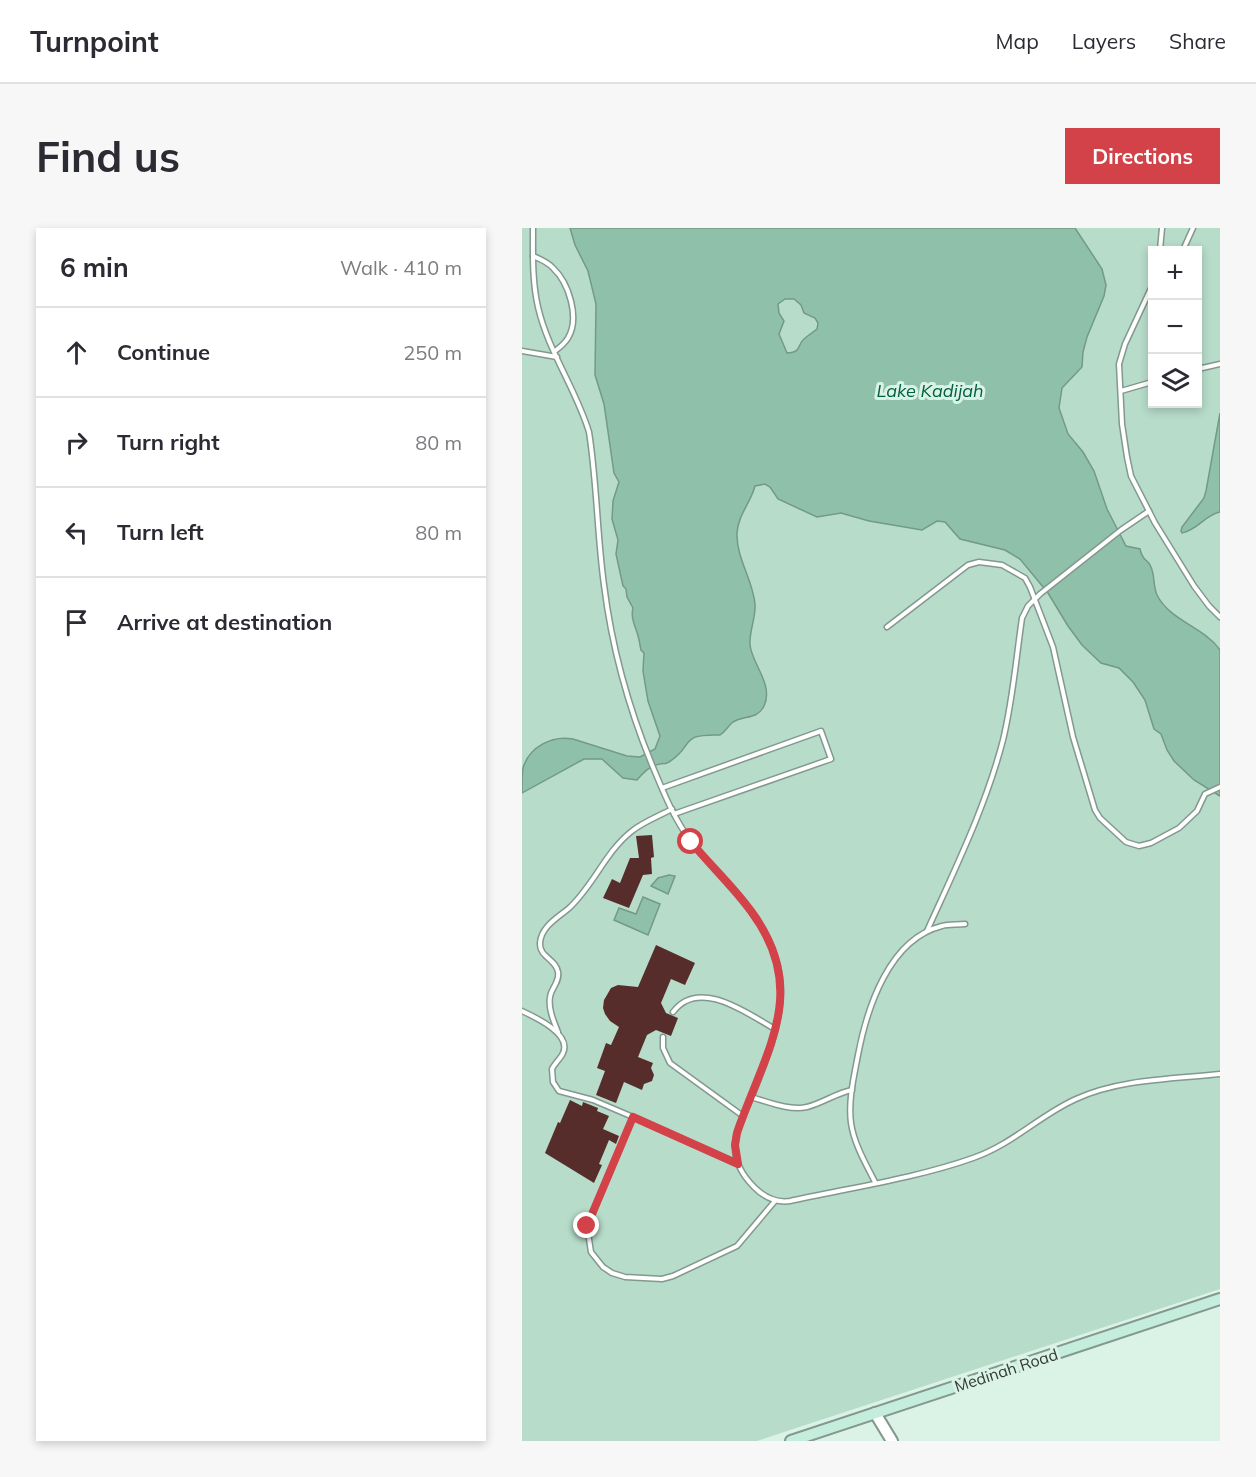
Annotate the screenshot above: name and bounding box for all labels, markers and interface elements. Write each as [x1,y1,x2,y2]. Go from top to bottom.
text: Turnpoint [30,24,159,59]
text: Map [996,28,1039,54]
text: Layers [1072,28,1136,54]
text: Share [1169,28,1226,54]
button: Directions [1065,128,1220,184]
text: Find us [36,130,180,183]
map controls [1148,246,1202,408]
button: + [1148,246,1202,300]
text: 6 min [60,251,129,284]
text: Walk · 410 m [340,255,462,280]
button: − [1148,300,1202,354]
icon: ahead [60,336,93,369]
text: Continue [117,338,210,366]
text: 250 m [403,340,462,365]
button: layers [1148,354,1202,408]
water label: Lake Kadijah [876,379,984,402]
icon: right [60,426,93,459]
text: Turn right [117,428,220,456]
text: 80 m [415,430,462,455]
icon: left [60,516,93,549]
text: Turn left [117,518,204,546]
text: 80 m [415,520,462,545]
icon: arrive [60,606,93,639]
text: Arrive at destination [117,608,332,636]
route start [677,828,703,854]
route end [573,1212,599,1238]
street label: Medinah Road [952,1344,1060,1396]

